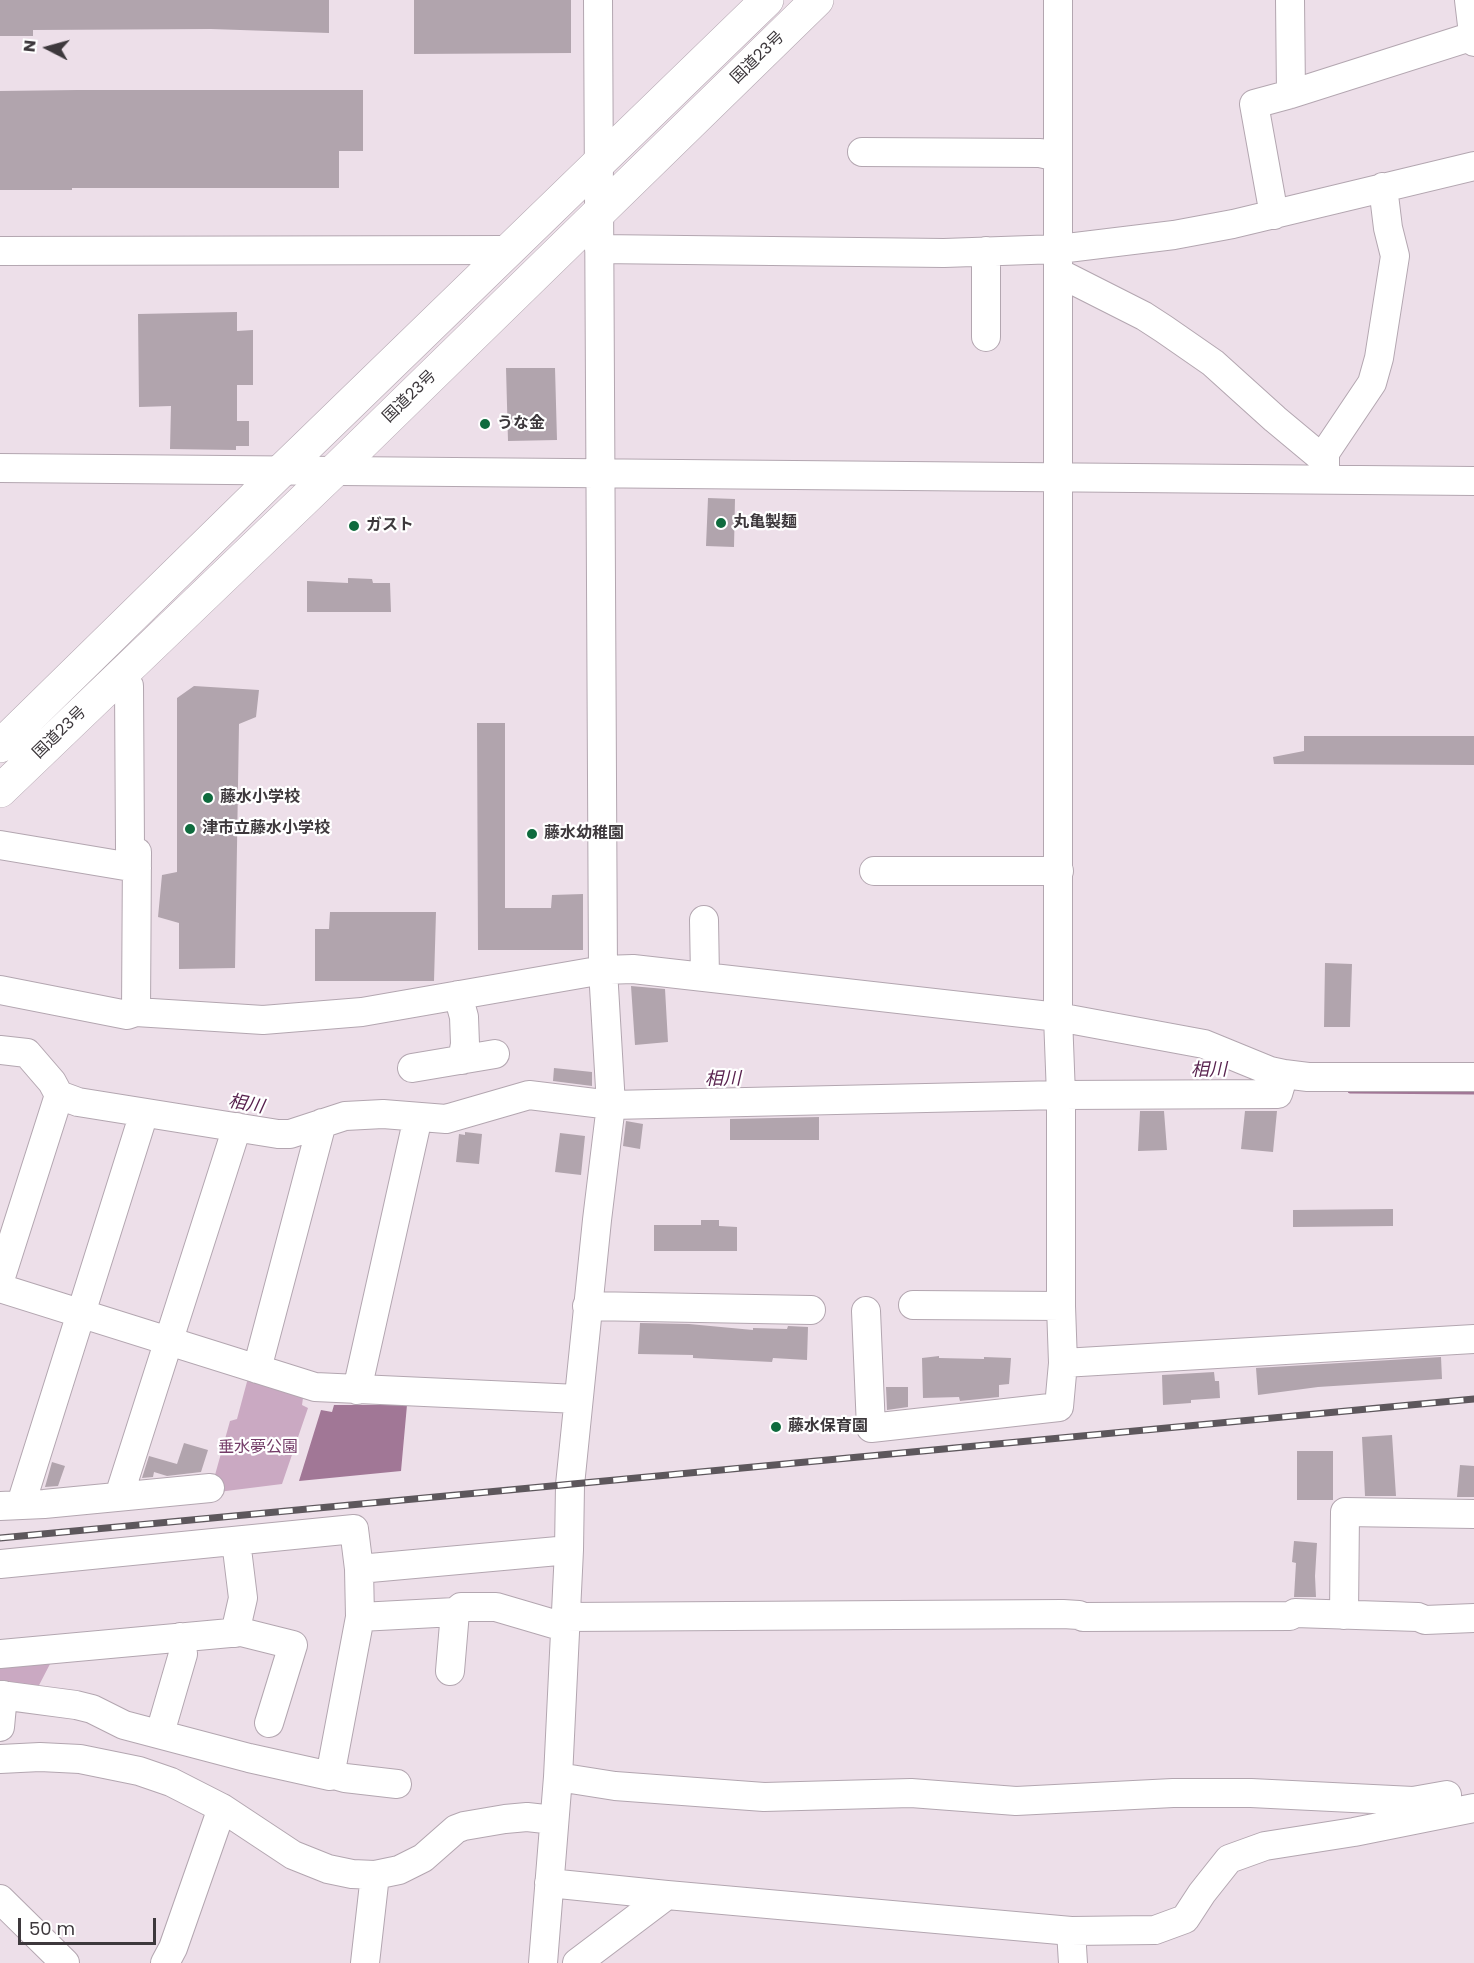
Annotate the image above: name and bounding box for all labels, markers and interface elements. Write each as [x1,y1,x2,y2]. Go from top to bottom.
north arrow [18,18,78,78]
street label: 国道23号 [727,28,789,88]
text: N [18,39,42,53]
street label: 国道23号 [379,367,441,427]
place label: うな金 [497,414,545,434]
marker: うな金 [478,417,492,431]
place label: 丸亀製麺 [733,513,797,533]
place label: ガスト [366,516,414,536]
marker: 丸亀製麺 [714,516,728,530]
marker: ガスト [347,519,361,533]
street label: 国道23号 [29,703,91,763]
place label: 藤水小学校 [220,788,300,808]
marker: 藤水小学校 [201,791,215,805]
place label: 津市立藤水小学校 [202,819,330,839]
marker: 津市立藤水小学校 [183,822,197,836]
place label: 藤水幼稚園 [544,824,624,844]
marker: 藤水幼稚園 [525,827,539,841]
water label: 相川 [1191,1060,1227,1082]
water label: 相川 [705,1069,741,1091]
water label: 相川 [226,1091,266,1119]
place label: 藤水保育園 [788,1417,868,1437]
marker: 藤水保育園 [769,1420,783,1434]
park label: 垂水夢公園 [218,1438,298,1458]
scale bar [21,1906,159,1944]
text: 50 m [29,1916,75,1941]

